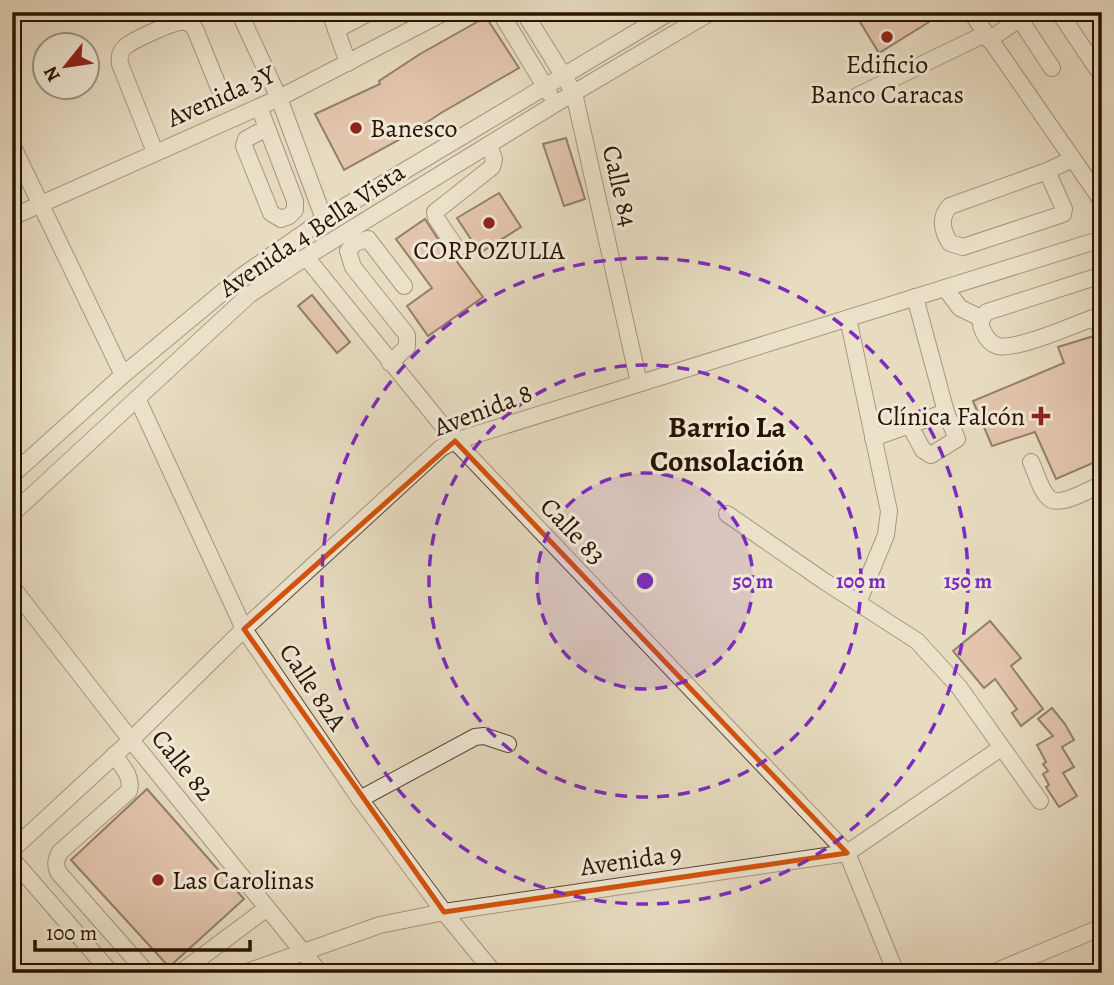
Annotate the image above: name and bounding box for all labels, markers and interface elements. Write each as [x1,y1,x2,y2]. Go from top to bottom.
marker: Edificio Banco Caracas [879,29,895,45]
north arrow [32,32,102,102]
place label: Edificio Banco Caracas [810,47,964,112]
street label: Avenida 3Y [160,56,282,136]
text: N [37,61,67,86]
place label: Banesco [370,111,458,146]
marker: Banesco [348,120,364,136]
street label: Calle 84 [594,142,646,230]
street label: Avenida 4 Bella Vista [211,155,412,306]
marker: CORPOZULIA [481,215,497,231]
place label: CORPOZULIA [413,233,566,268]
street label: Avenida 8 [428,375,537,445]
place label: Clínica Falcón [877,399,1025,434]
marker: Clínica Falcón [1031,406,1051,426]
district label: Barrio La Consolación [650,407,804,481]
street label: Calle 83 [532,490,614,572]
text: 50 m [733,567,774,595]
text: 100 m [836,567,886,595]
text: 150 m [944,567,993,595]
centre of rings [633,569,657,593]
street label: Calle 82A [271,637,355,738]
street label: Calle 82 [143,722,223,808]
street label: Avenida 9 [577,836,684,885]
place label: Las Carolinas [172,863,314,898]
marker: Las Carolinas [150,872,166,888]
scale bar [35,908,250,952]
text: 100 m [46,919,97,947]

